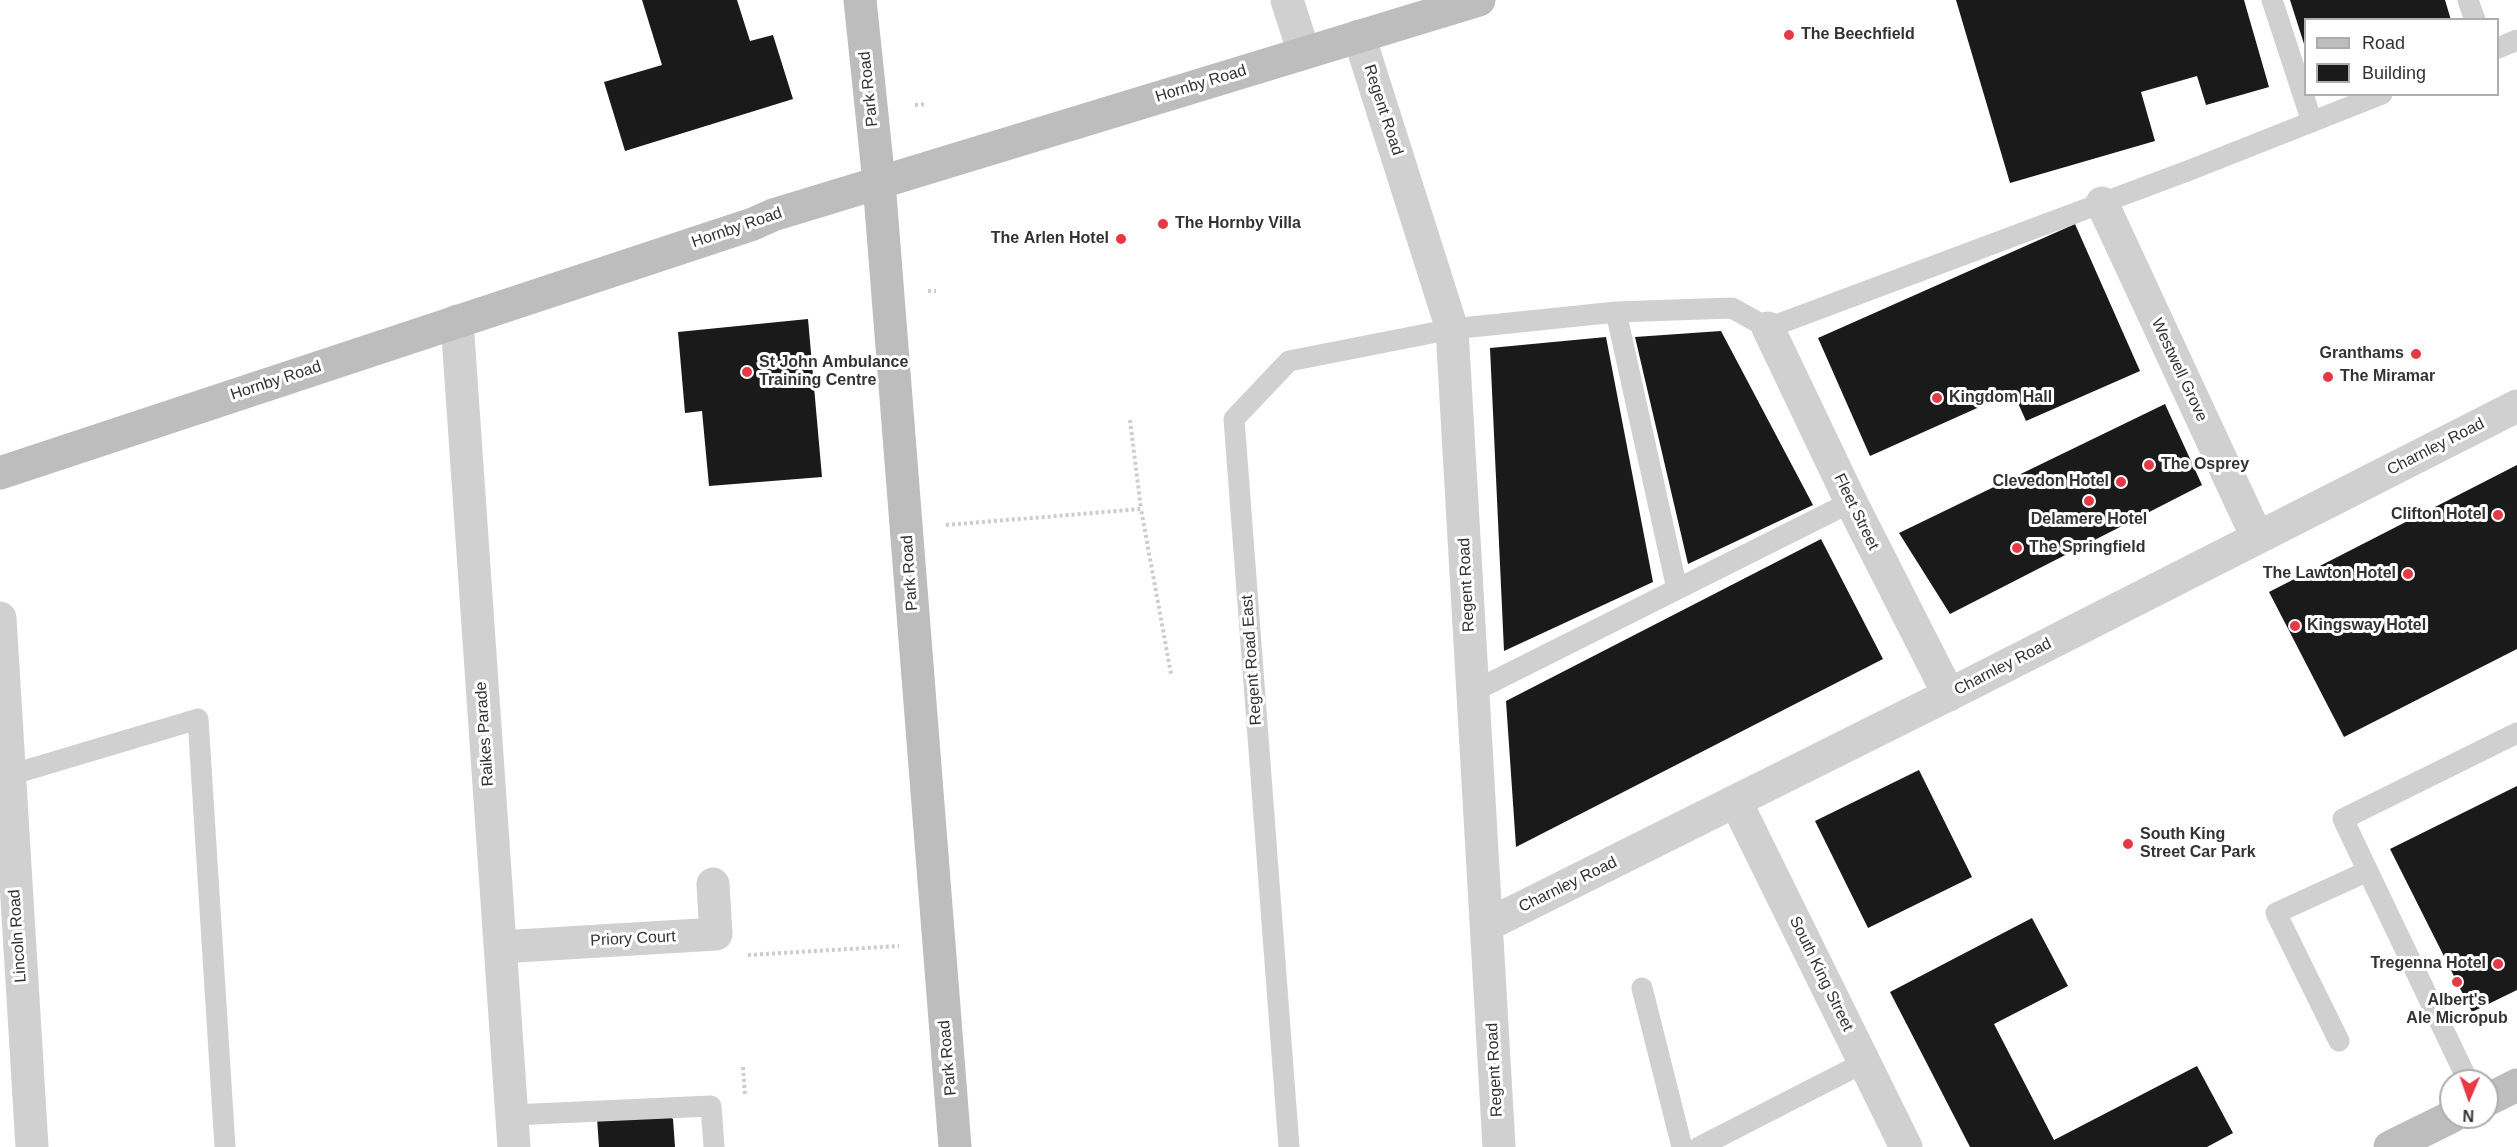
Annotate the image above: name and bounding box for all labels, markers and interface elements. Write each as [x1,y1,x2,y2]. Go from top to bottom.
legend [2304,18,2499,96]
place label: The Beechfield [1801,25,1915,45]
marker: The Beechfield [1782,28,1796,42]
text: Road [2362,33,2405,53]
street label: Park Road [856,50,882,128]
street label: Hornby Road [1153,61,1249,107]
street label: Regent Road [1359,62,1407,158]
text: Building [2362,63,2426,83]
street label: Hornby Road [689,204,785,252]
place label: The Hornby Villa [1175,214,1301,234]
marker: The Hornby Villa [1156,217,1170,231]
place label: The Arlen Hotel [991,229,1109,249]
marker: The Arlen Hotel [1114,232,1128,246]
street label: Westwell Grove [2147,315,2211,425]
place label: Granthams [2320,344,2404,364]
marker: Granthams [2409,347,2423,361]
place label: St John Ambulance Training Centre [759,353,908,391]
street label: Hornby Road [228,357,324,405]
marker: St John Ambulance Training Centre [740,365,754,379]
place label: The Miramar [2340,367,2435,387]
marker: The Miramar [2321,370,2335,384]
place label: Kingdom Hall [1949,388,2052,408]
marker: Kingdom Hall [1930,391,1944,405]
street label: Charnley Road [2384,414,2488,480]
place label: The Osprey [2161,455,2249,475]
marker: The Osprey [2142,458,2156,472]
street label: Fleet Street [1829,471,1883,553]
place label: Clevedon Hotel [1993,472,2109,492]
marker: Clevedon Hotel [2114,475,2128,489]
marker: Delamere Hotel [2082,494,2096,508]
place label: Clifton Hotel [2391,505,2486,525]
marker: Clifton Hotel [2491,508,2505,522]
place label: Delamere Hotel [2031,510,2147,530]
street label: Park Road [898,535,922,611]
street label: Regent Road [1455,537,1479,633]
place label: The Springfield [2029,538,2145,558]
marker: The Springfield [2010,541,2024,555]
place label: The Lawton Hotel [2263,564,2396,584]
marker: The Lawton Hotel [2401,567,2415,581]
street label: Regent Road East [1238,594,1266,726]
place label: Kingsway Hotel [2307,616,2426,636]
marker: Kingsway Hotel [2288,619,2302,633]
street label: Charnley Road [1951,634,2055,700]
street label: Raikes Parade [472,681,498,787]
place label: South King Street Car Park [2140,825,2256,863]
marker: South King Street Car Park [2121,837,2135,851]
street label: Charnley Road [1516,853,1620,917]
street label: Lincoln Road [5,889,31,983]
street label: South King Street [1785,913,1857,1035]
street label: Priory Court [590,927,676,951]
place label: Tregenna Hotel [2370,954,2486,974]
marker: Tregenna Hotel [2491,957,2505,971]
marker: Albert's Ale Micropub [2450,975,2464,989]
place label: Albert's Ale Micropub [2406,991,2508,1029]
street label: Park Road [935,1020,961,1096]
street label: Regent Road [1483,1022,1507,1118]
north arrow [2439,1069,2499,1129]
text: N [2462,1107,2474,1124]

